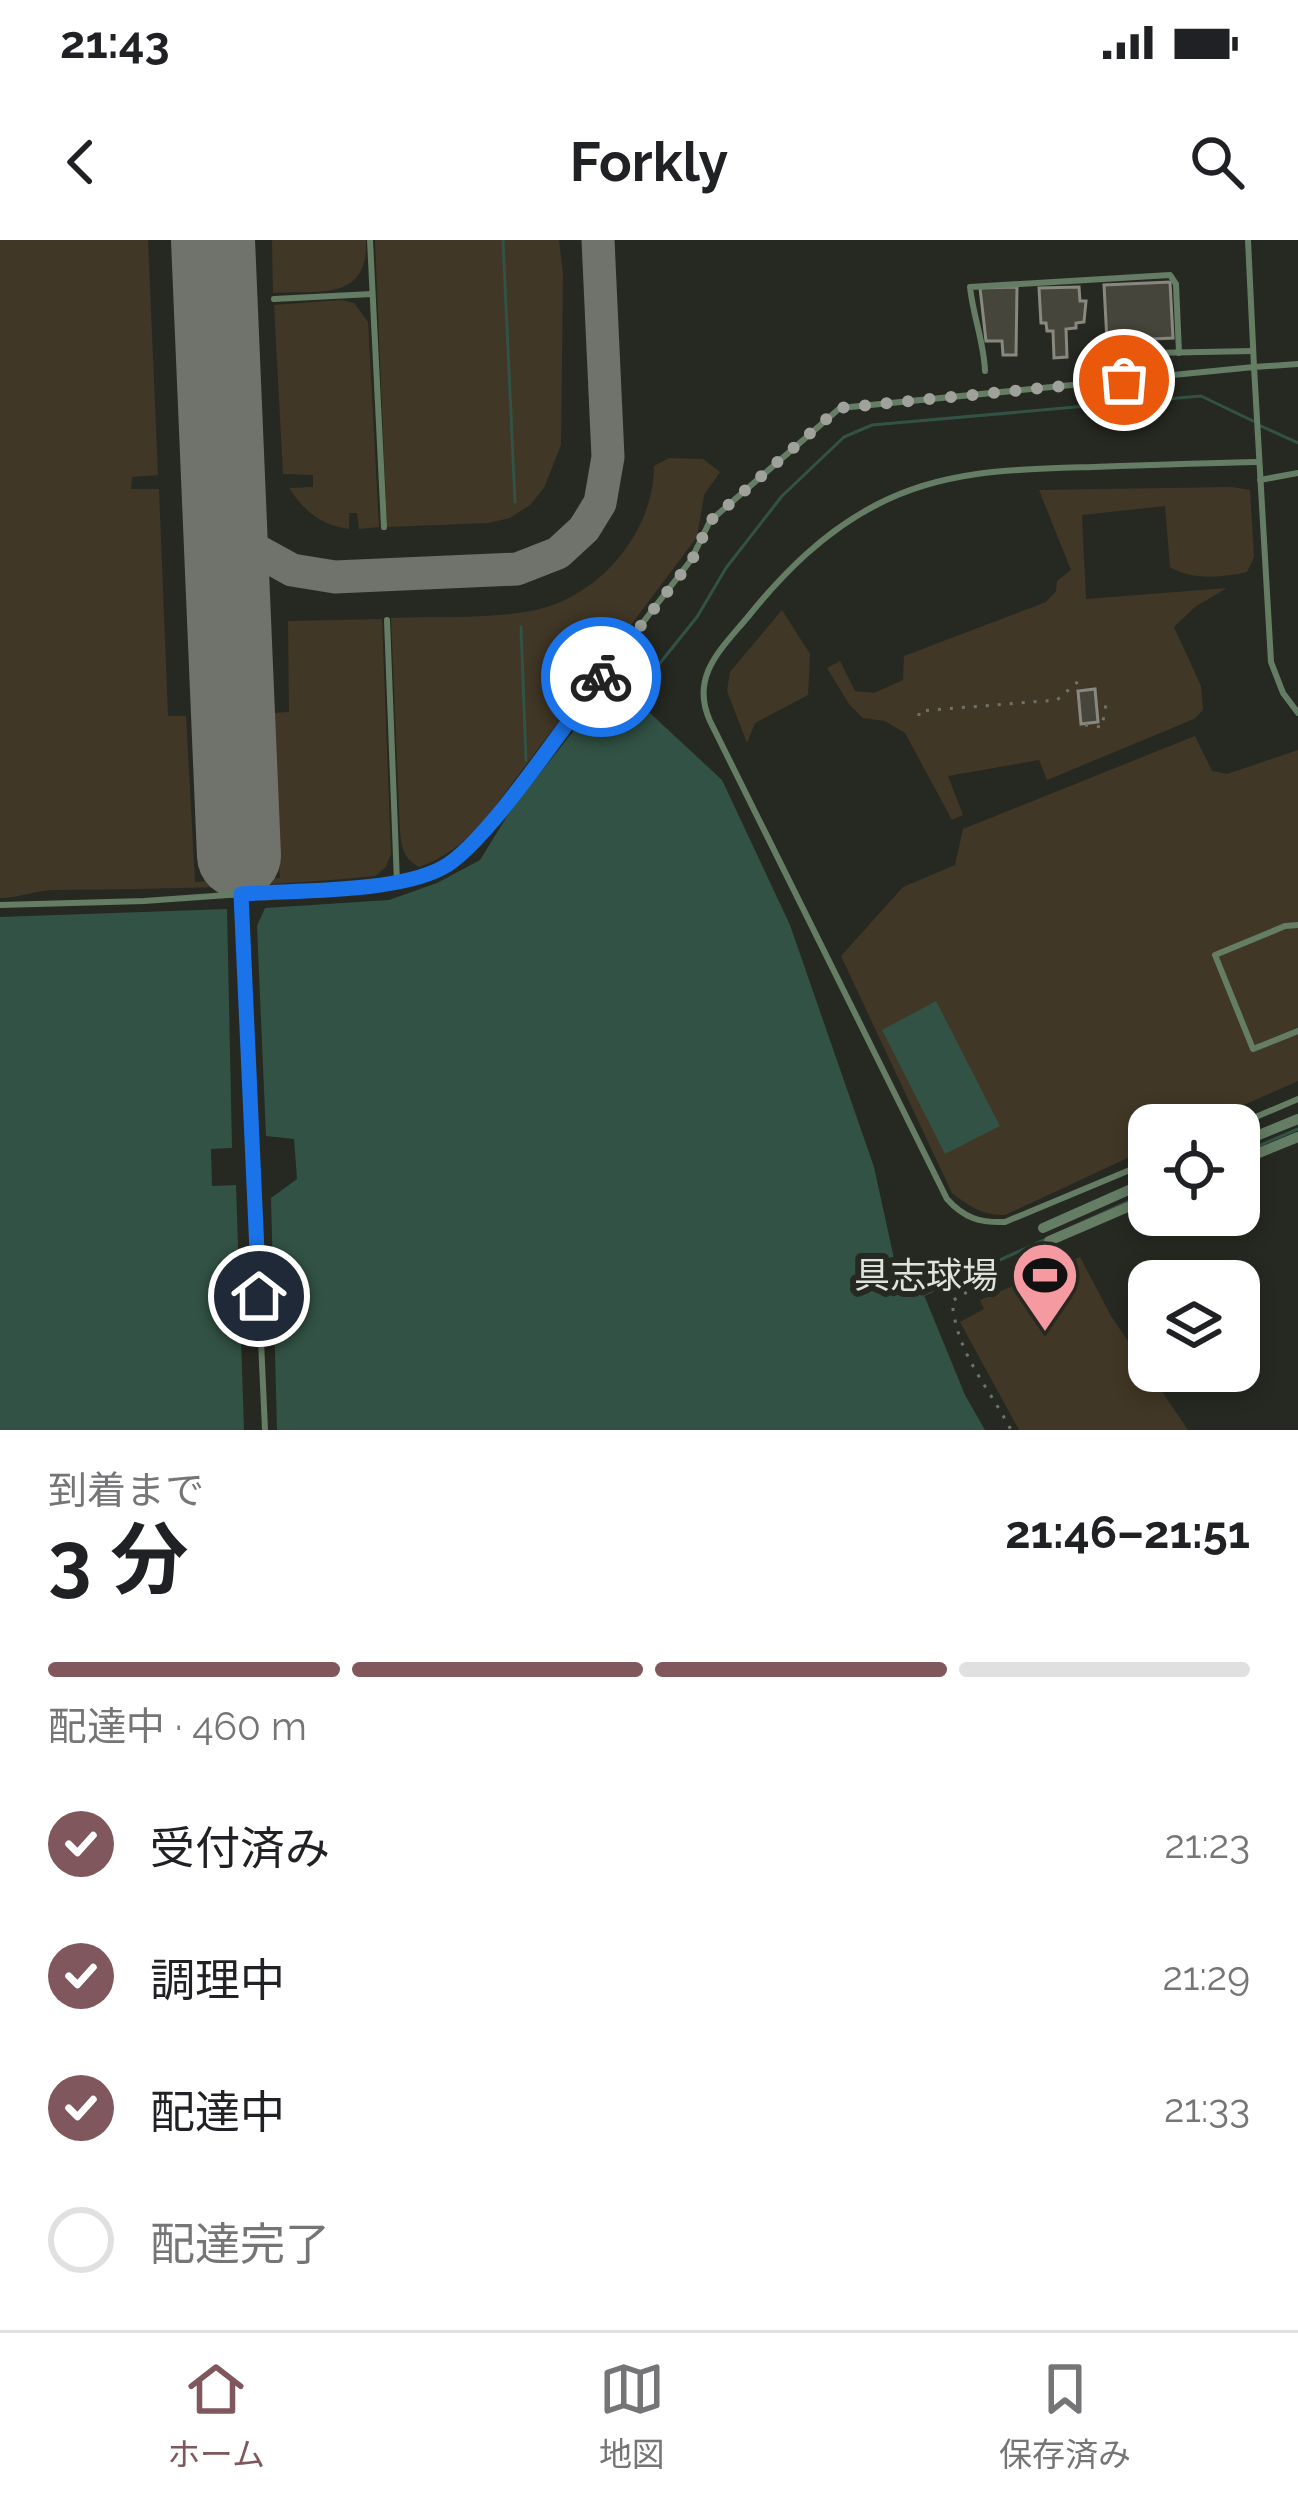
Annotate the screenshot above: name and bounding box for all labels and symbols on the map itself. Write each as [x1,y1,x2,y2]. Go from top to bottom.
pin [1073,329,1175,431]
courier [541,617,661,737]
sports icon: 具志球場 [1010,1240,1080,1334]
pin [208,1245,310,1347]
place label: 具志球場 [854,1254,998,1296]

